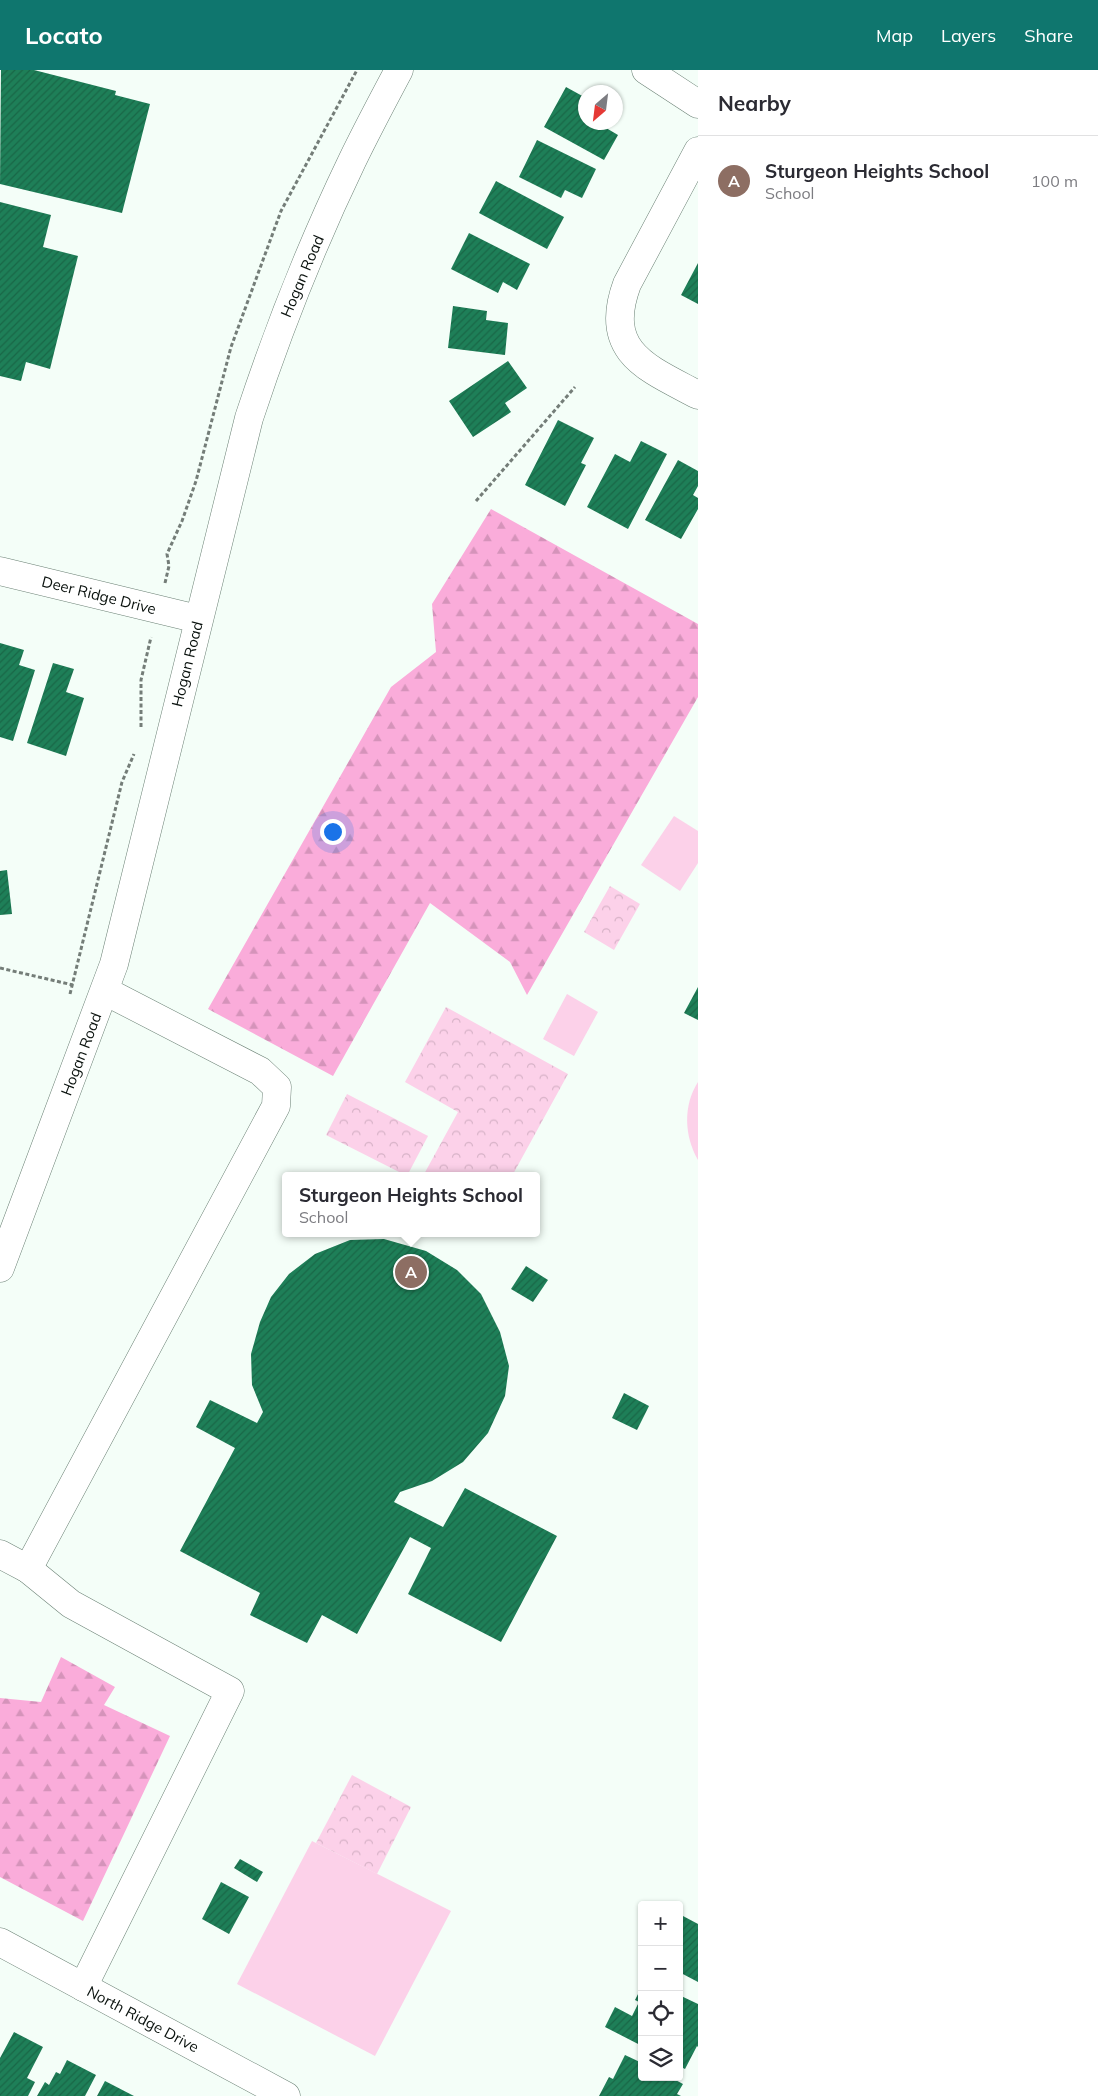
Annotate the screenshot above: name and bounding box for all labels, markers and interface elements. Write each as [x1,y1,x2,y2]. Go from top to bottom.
text: Locato [25,20,103,50]
text: Map [876,24,913,47]
text: Layers [941,24,996,47]
text: Share [1024,24,1073,47]
north arrow [578,85,623,130]
text: Nearby [718,90,791,116]
text: Sturgeon Heights School [765,159,989,183]
text: A [728,171,740,191]
text: 100 m [1031,171,1078,191]
text: School [765,183,814,203]
street label: Hogan Road [276,232,328,320]
street label: Deer Ridge Drive [40,572,158,618]
street label: Hogan Road [167,619,207,709]
your location [320,819,346,845]
street label: Hogan Road [56,1010,106,1098]
popup [282,1172,540,1237]
text: Sturgeon Heights School [299,1183,523,1207]
text: School [299,1207,348,1227]
pin: A [395,1253,427,1291]
map controls [638,1901,683,2081]
button: + [638,1901,683,1946]
button: − [638,1946,683,1991]
street label: North Ridge Drive [84,1982,202,2056]
button: locate [638,1991,683,2036]
button: layers [638,2036,683,2081]

